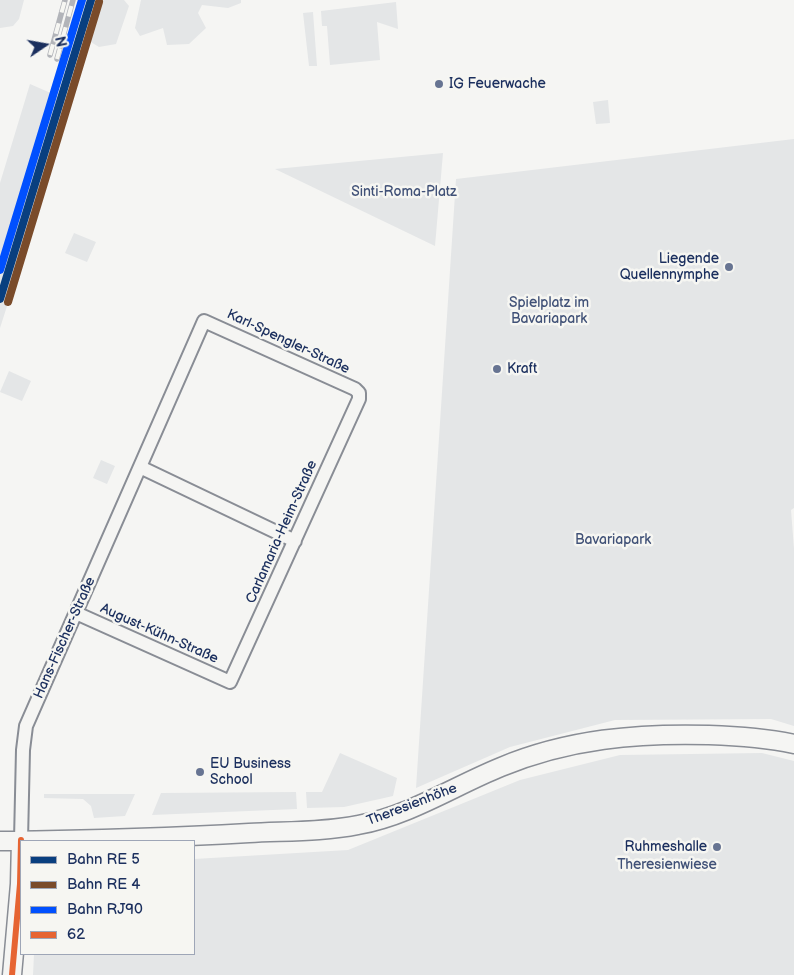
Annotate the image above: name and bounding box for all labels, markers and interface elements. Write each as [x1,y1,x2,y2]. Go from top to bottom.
north arrow [20,20,70,70]
text: N [51,35,70,49]
place label: IG Feuerwache [449,76,546,92]
marker: IG Feuerwache [433,78,445,90]
park label: Sinti-Roma-Platz [351,184,457,200]
place label: Liegende Quellennymphe [620,251,719,284]
marker: Liegende Quellennymphe [723,261,735,273]
park label: Spielplatz im Bavariapark [509,295,589,328]
street label: Karl-Spengler-Straße [224,306,352,378]
place label: Kraft [507,361,537,377]
marker: Kraft [491,363,503,375]
street label: Carlamaria-Heim-Straße [243,458,321,606]
park label: Bavariapark [575,532,651,548]
street label: Hans-Fischer-Straße [31,575,99,701]
street label: August-Kühn-Straße [97,600,221,668]
place label: EU Business School [210,756,291,789]
marker: EU Business School [194,766,206,778]
street label: Theresienhöhe [365,780,459,830]
place label: Ruhmeshalle [625,839,707,855]
legend [20,840,195,955]
marker: Ruhmeshalle [711,841,723,853]
text: Bahn RE 5 [67,850,140,869]
park label: Theresienwiese [617,857,717,873]
text: Bahn RE 4 [67,875,140,894]
text: Bahn RJ90 [67,900,143,919]
text: 62 [67,925,85,944]

